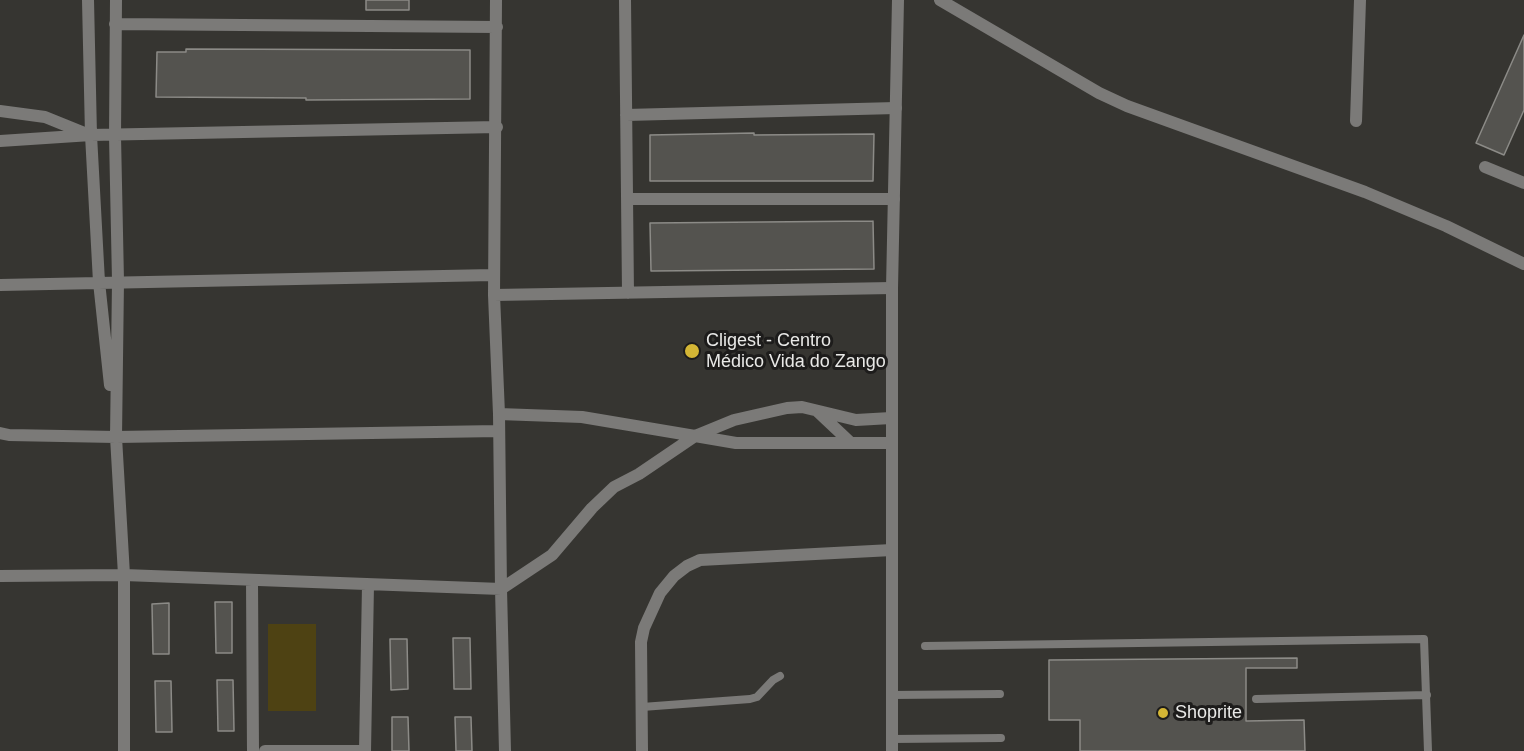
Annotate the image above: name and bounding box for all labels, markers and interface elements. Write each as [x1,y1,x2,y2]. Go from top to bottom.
place label: Cligest - Centro Médico Vida do Zango [706,330,886,372]
marker: Cligest - Centro Médico Vida do Zango [683,342,701,360]
place label: Shoprite [1175,702,1242,724]
marker: Shoprite [1156,706,1170,720]

